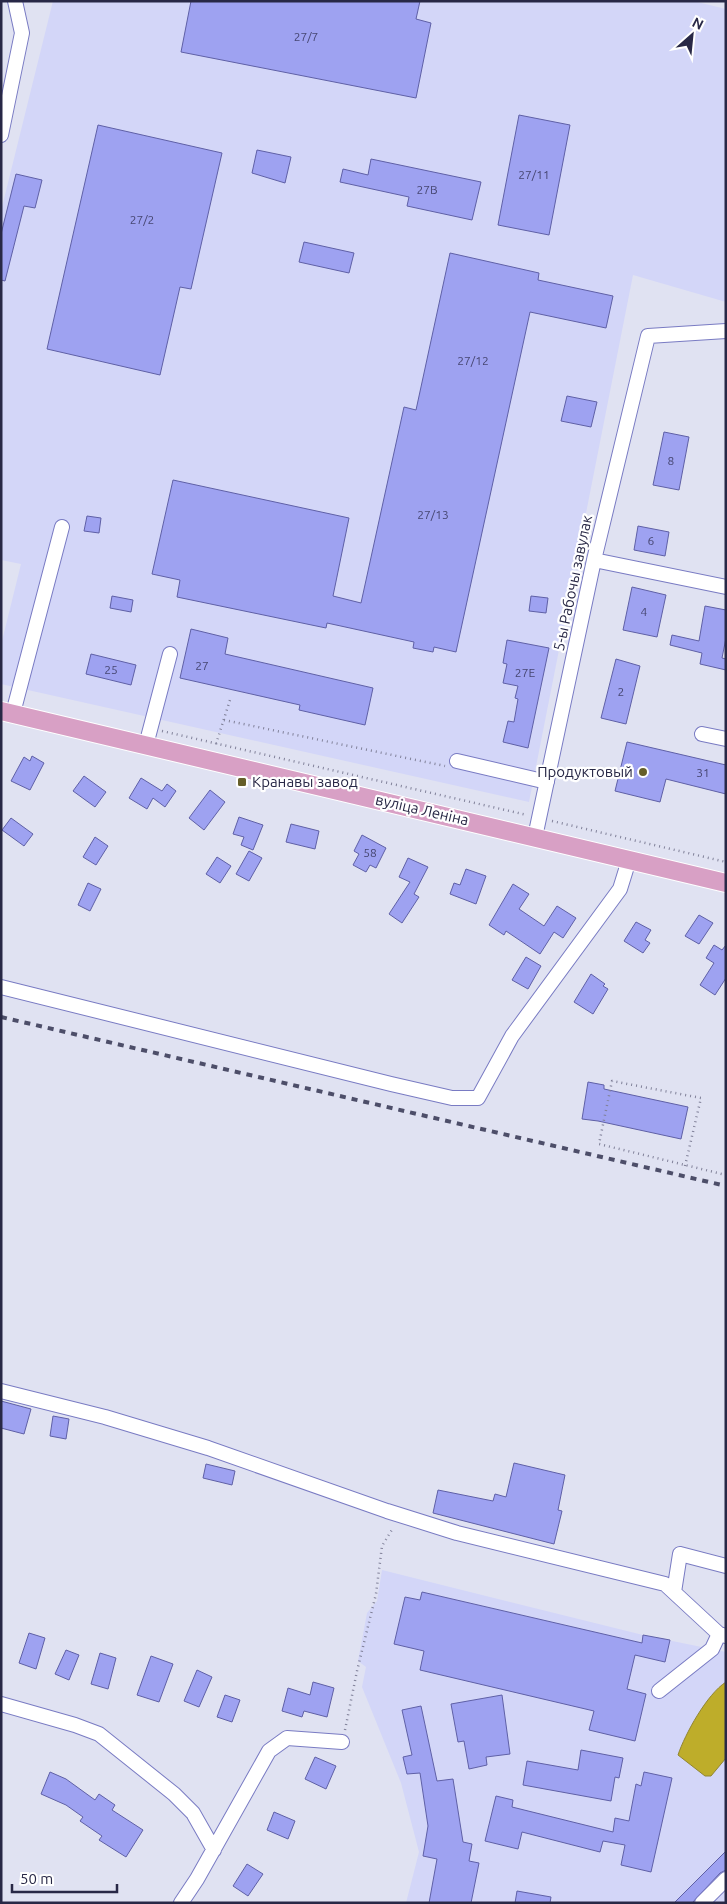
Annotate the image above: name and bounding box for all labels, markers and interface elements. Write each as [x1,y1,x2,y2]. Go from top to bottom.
north arrow [667,10,717,60]
text: N [690,14,706,33]
house number: 27/7 [294,30,318,43]
house number: 27/11 [518,168,550,181]
house number: 27В [416,183,438,196]
house number: 27/2 [130,213,154,226]
house number: 27/12 [457,354,489,367]
house number: 8 [668,454,675,467]
house number: 27/13 [417,508,449,521]
street label: 5-ы Рабочы завулак [550,513,595,652]
house number: 6 [648,534,655,547]
house number: 4 [641,605,648,618]
house number: 27 [195,659,209,672]
house number: 25 [104,663,118,676]
house number: 27Е [515,666,535,679]
house number: 2 [618,685,624,698]
place label: Продуктовый [537,763,633,780]
marker: Продуктовый [637,766,649,778]
house number: 31 [696,766,710,779]
place label: Кранавы завод [252,773,358,790]
marker: Кранавы завод [236,776,248,788]
street label: вуліца Леніна [374,791,470,828]
house number: 58 [363,846,377,859]
scale bar [12,1862,118,1894]
text: 50 m [20,1870,53,1887]

